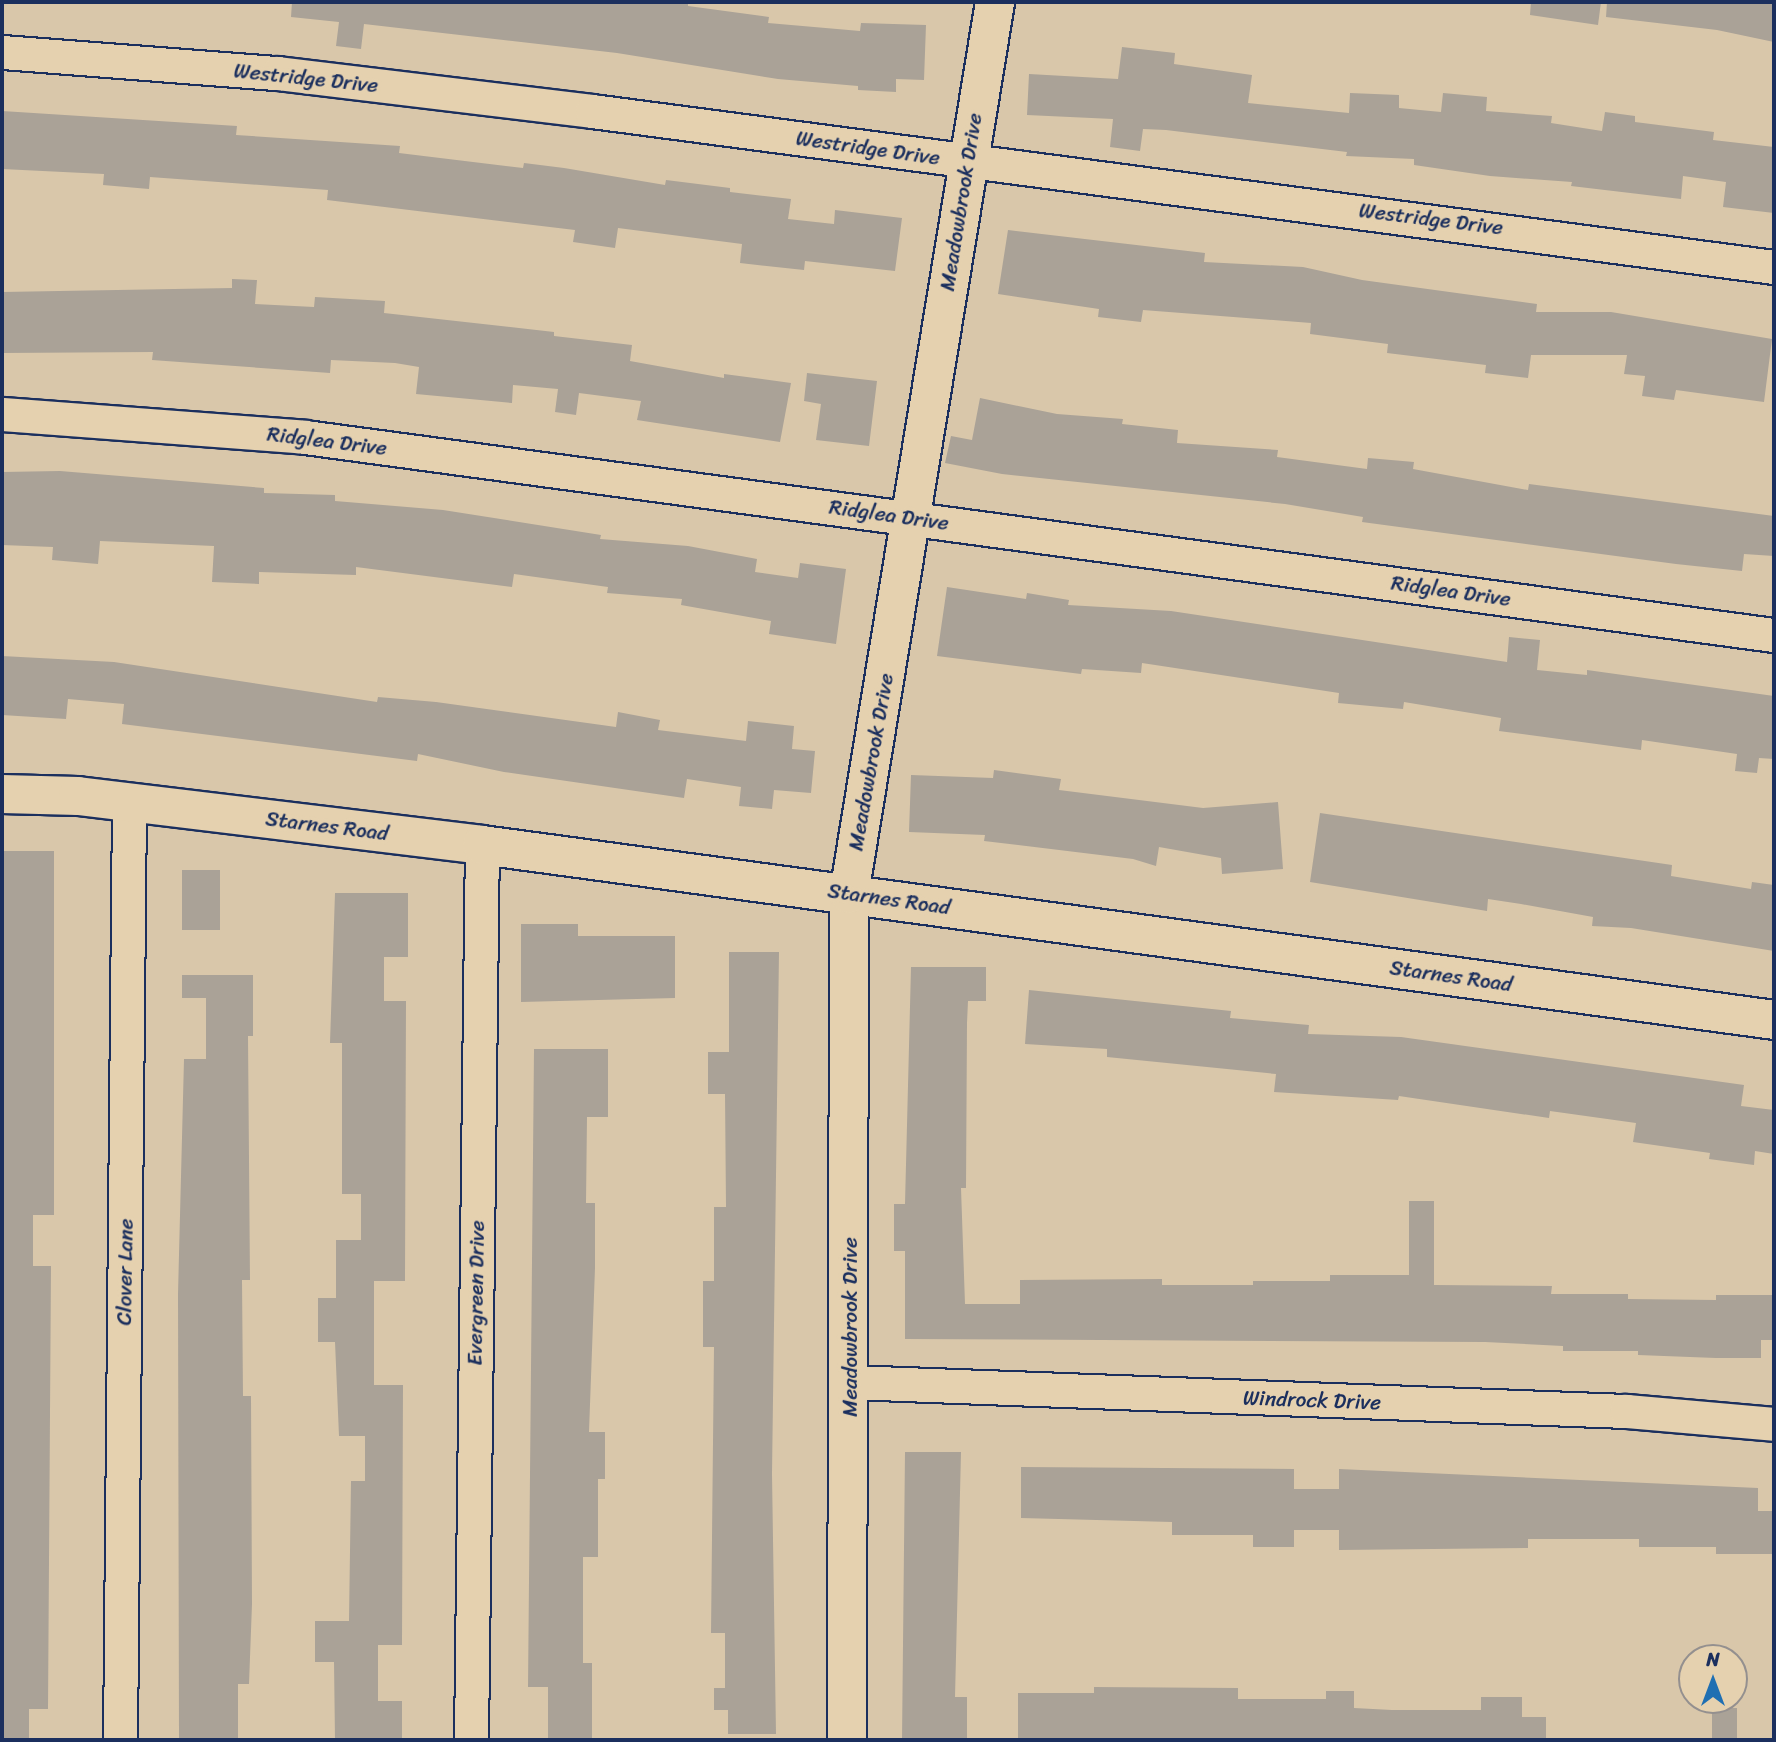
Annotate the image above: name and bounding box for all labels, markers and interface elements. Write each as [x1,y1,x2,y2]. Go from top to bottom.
street label: Westridge Drive [233,58,379,98]
street label: Meadowbrook Drive [934,111,988,293]
street label: Westridge Drive [794,125,942,171]
street label: Westridge Drive [1358,198,1504,240]
street label: Ridglea Drive [266,421,388,461]
street label: Ridglea Drive [828,494,950,536]
street label: Ridglea Drive [1390,570,1512,612]
street label: Meadowbrook Drive [843,671,899,853]
street label: Starnes Road [264,806,390,846]
street label: Starnes Road [826,878,952,920]
street label: Starnes Road [1388,955,1514,997]
street label: Clover Lane [111,1218,139,1326]
street label: Evergreen Drive [462,1220,490,1366]
street label: Meadowbrook Drive [837,1237,863,1417]
street label: Windrock Drive [1242,1385,1382,1415]
text: N [1706,1643,1720,1676]
north arrow [1678,1644,1748,1714]

